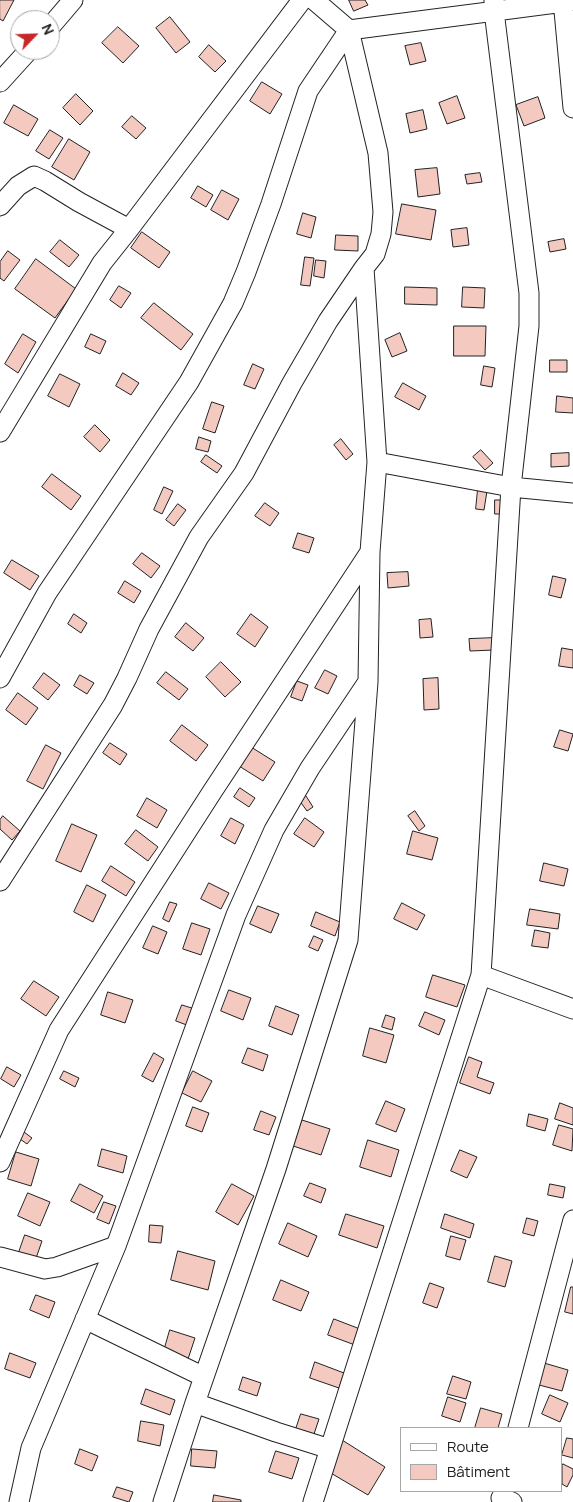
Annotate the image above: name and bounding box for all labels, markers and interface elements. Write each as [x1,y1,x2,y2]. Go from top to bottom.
north arrow [10,10,60,60]
text: N [38,21,59,38]
legend [400,1427,563,1492]
text: Route [447,1436,489,1457]
text: Bâtiment [447,1461,510,1482]

